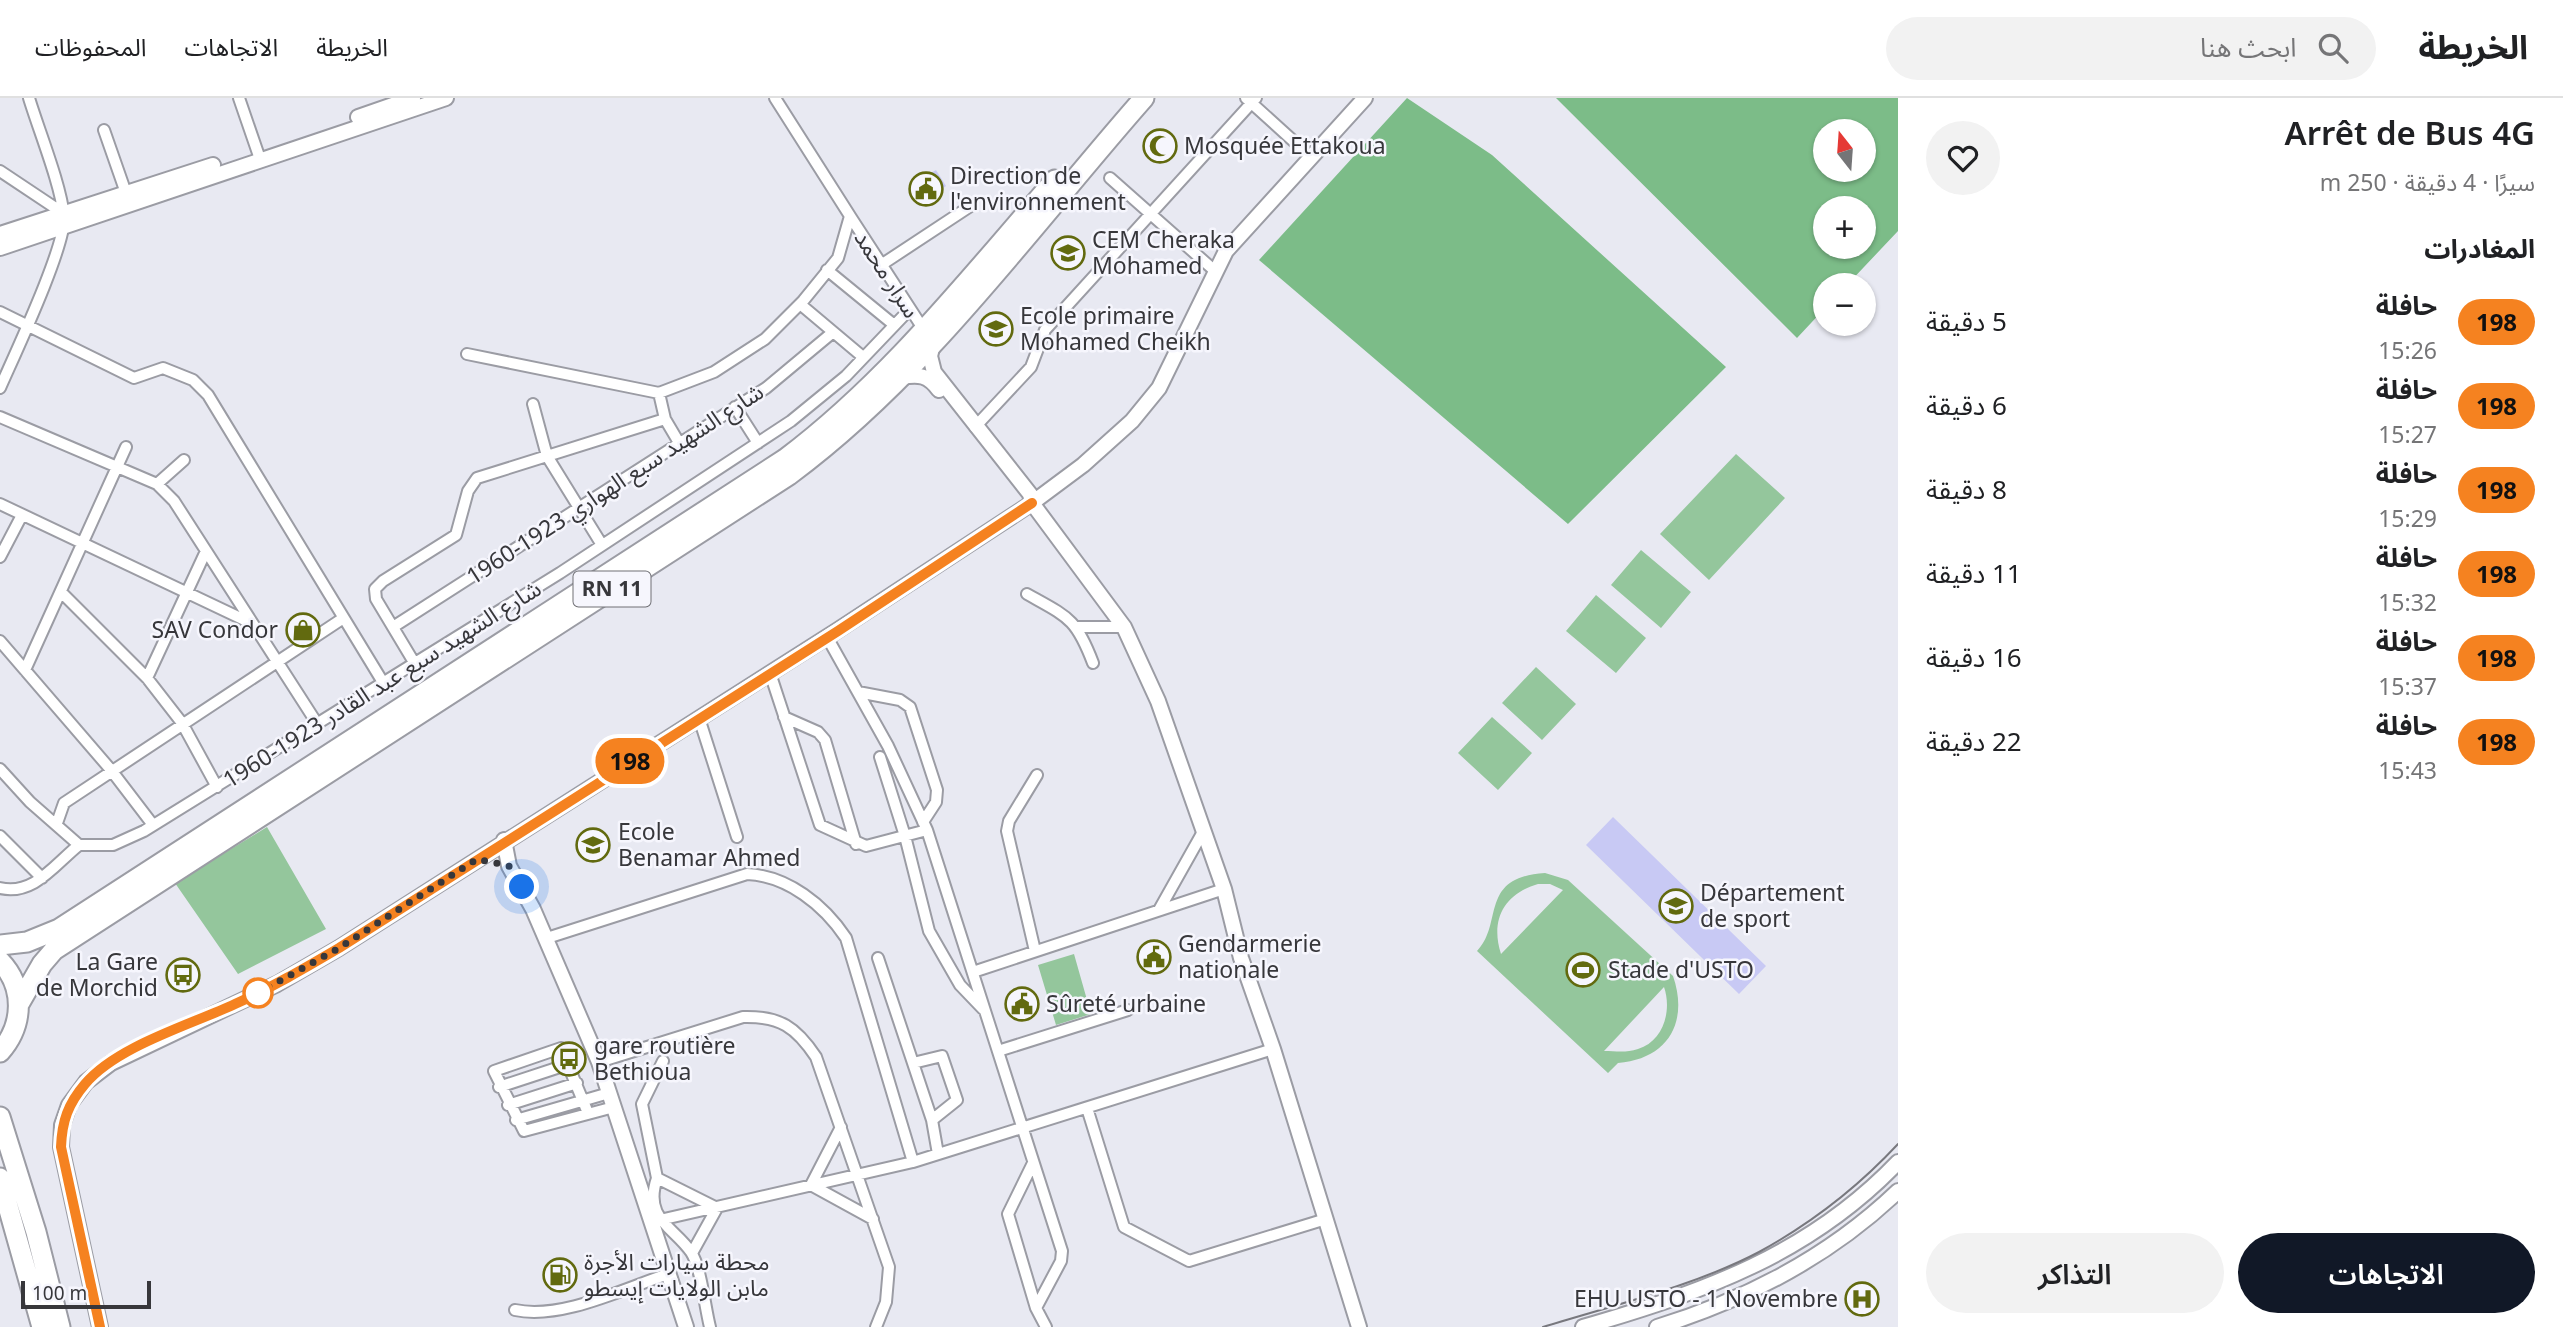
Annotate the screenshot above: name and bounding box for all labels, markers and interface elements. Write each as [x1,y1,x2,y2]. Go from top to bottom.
search box [1886,17,2376,80]
text: الخريطة [2418,24,2528,69]
text: ابحث هنا [2200,29,2296,65]
icon: search [2314,29,2352,67]
text: المحفوظات [35,30,146,63]
text: الاتجاهات [184,30,278,63]
text: الخريطة [316,30,388,63]
text: Arrêt de Bus 4G [2285,110,2535,155]
north arrow [1813,119,1876,182]
map controls [1813,119,1876,336]
button: heart [1926,121,2000,195]
mosque icon: Mosquée Ettakoua [1141,127,1179,165]
place label: Mosquée Ettakoua [1184,129,1386,161]
place label: Direction de l'environnement [950,159,1126,217]
text: سيرًا · 4 دقيقة · 250 m [2320,166,2535,198]
public building icon: Direction de l'environnement [907,170,945,208]
button: + [1813,196,1876,259]
street label: سرار محمد [848,223,928,324]
place label: CEM Cheraka Mohamed [1092,223,1235,281]
text: المغادرات [2424,230,2535,266]
school or university icon: CEM Cheraka Mohamed [1049,234,1087,272]
button: − [1813,273,1876,336]
text: حافلة [2376,287,2437,323]
place label: Ecole primaire Mohamed Cheikh [1020,299,1211,357]
text: 5 دقيقة [1926,303,2007,339]
text: 198 [2476,305,2517,338]
school or university icon: Ecole primaire Mohamed Cheikh [977,310,1015,348]
text: 15:26 [2378,334,2437,366]
text: حافلة [2376,371,2437,407]
street label: شارع الشهيد سبع الهواري 1923-1960 [460,375,771,593]
text: 6 دقيقة [1926,387,2007,423]
text: 198 [2476,389,2517,422]
text: 15:27 [2378,418,2437,450]
text: حافلة [2376,455,2437,491]
text: 8 دقيقة [1926,471,2007,507]
text: 198 [2476,473,2517,506]
text: 15:29 [2378,502,2437,534]
text: حافلة [2376,539,2437,575]
text: 11 دقيقة [1926,555,2022,591]
text: 198 [2476,557,2517,590]
street label: شارع الشهيد سبع عبد القادر 1923-1960 [216,572,548,796]
road number: RN 11 [574,572,650,606]
text: 15:32 [2378,586,2437,618]
shop icon: SAV Condor [284,611,322,649]
place label: SAV Condor [152,613,278,645]
text: حافلة [2376,623,2437,659]
text: 16 دقيقة [1926,639,2022,675]
text: 198 [2476,641,2517,674]
text: 15:37 [2378,670,2437,702]
text: حافلة [2376,707,2437,743]
text: 22 دقيقة [1926,723,2022,759]
text: 198 [2476,725,2517,758]
line badge: 198 [590,738,670,784]
text: 198 [609,744,651,777]
text: 15:43 [2378,754,2437,786]
place label: Ecole Benamar Ahmed [618,815,800,873]
school or university icon: Ecole Benamar Ahmed [574,826,612,864]
your location [504,869,539,904]
place label: Département de sport [1700,876,1845,934]
school or university icon: Département de sport [1657,887,1695,925]
place label: Gendarmerie nationale [1178,927,1321,985]
public building icon: Gendarmerie nationale [1135,938,1173,976]
place label: La Gare de Morchid [36,945,158,1003]
sports icon: Stade d'USTO [1564,951,1602,989]
place label: Stade d'USTO [1608,953,1754,985]
bus stop icon: La Gare de Morchid [164,956,202,994]
unlabelled marker [243,978,273,1008]
public building icon: Sûreté urbaine [1003,985,1041,1023]
place label: Sûreté urbaine [1046,987,1206,1019]
place label: gare routière Bethioua [594,1029,735,1087]
bus stop icon: gare routière Bethioua [550,1040,588,1078]
button: التذاكر [1926,1233,2224,1313]
button: الاتجاهات [2238,1233,2535,1313]
place label: محطة سيارات الأجرة مابن الولايات إيسطو [584,1245,770,1304]
fuel station icon: محطة سيارات الأجرة مابن الولايات إيسطو [541,1256,579,1294]
scale bar [21,1278,150,1310]
text: 100 m [32,1280,87,1306]
hospital icon: EHU USTO - 1 Novembre [1843,1280,1881,1318]
place label: EHU USTO - 1 Novembre [1574,1282,1838,1314]

